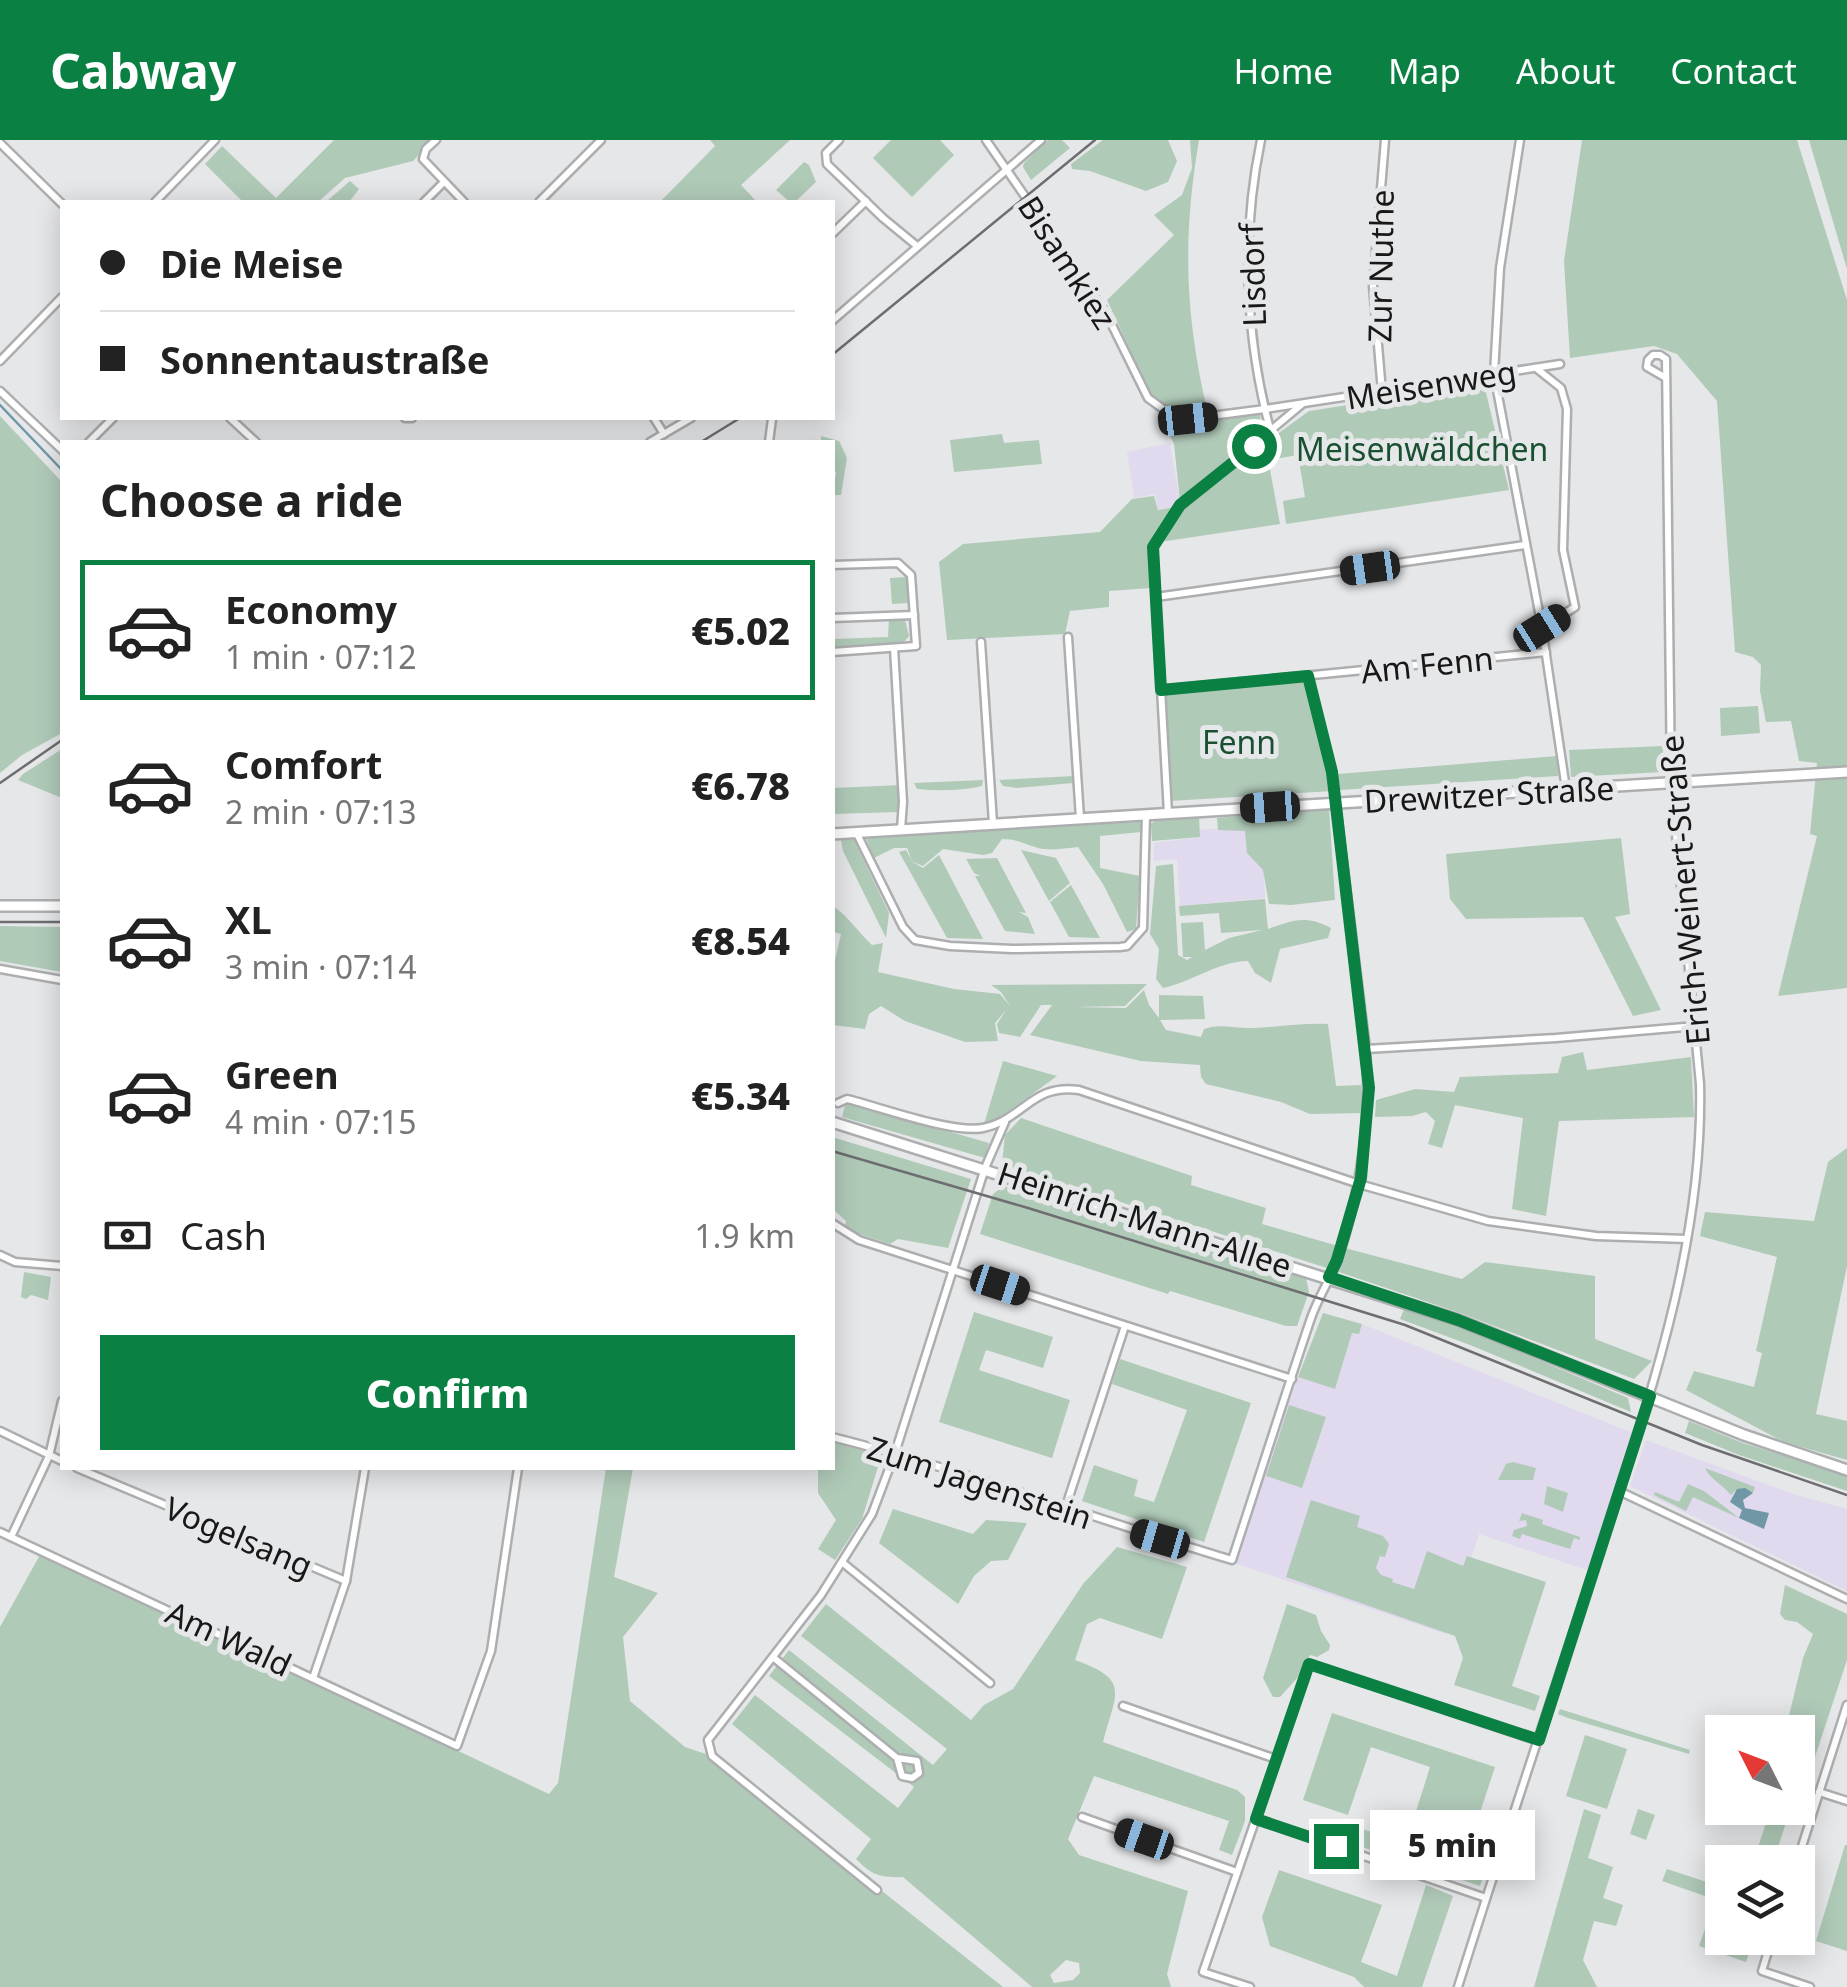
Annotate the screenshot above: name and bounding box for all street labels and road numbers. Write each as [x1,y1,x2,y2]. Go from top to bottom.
street label: Bisamkiez [1009,187,1127,337]
street label: Zur Nuthe [1357,189,1403,343]
street label: Lisdorf [1229,220,1275,328]
street label: Meisenweg [1343,349,1519,419]
street label: Am Fenn [1359,636,1495,692]
street label: Erich-Weinert-Straße [1649,733,1719,1047]
street label: Drewitzer Straße [1363,766,1615,822]
street label: Heinrich-Mann-Allee [993,1151,1297,1287]
street label: Zum Jagenstein [862,1425,1098,1539]
street label: Vogelsang [159,1486,319,1586]
street label: Am Wald [159,1590,299,1686]

